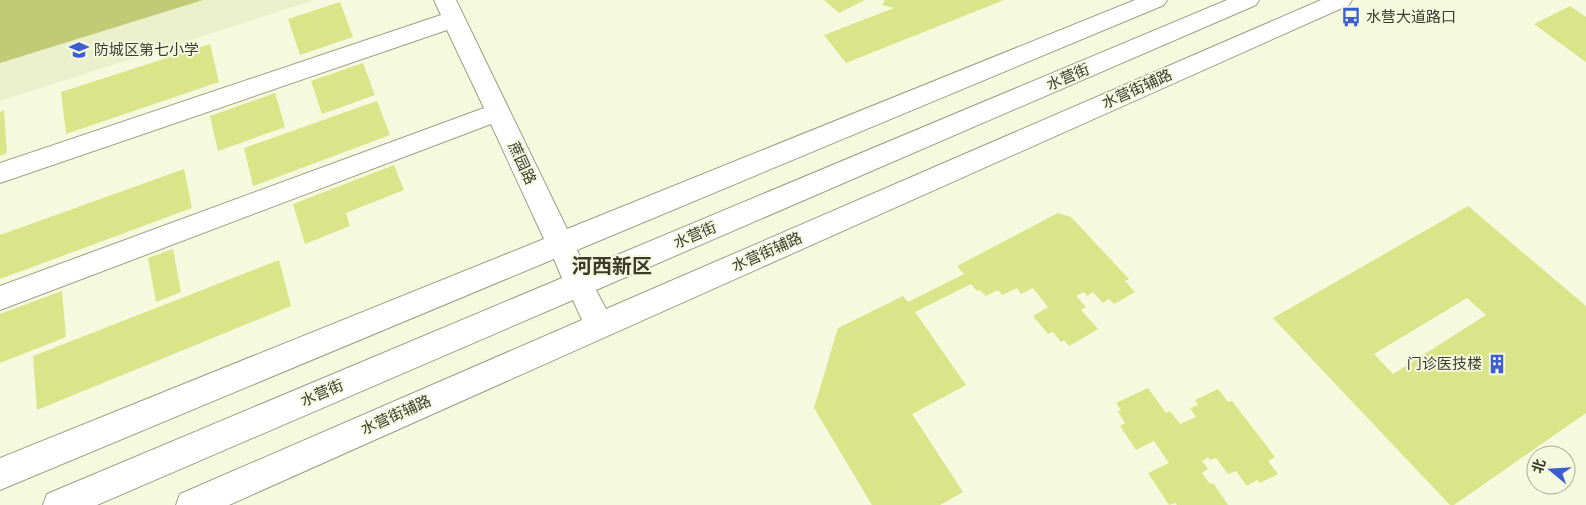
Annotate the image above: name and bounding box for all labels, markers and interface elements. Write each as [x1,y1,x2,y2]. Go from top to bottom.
bus stop icon: 水营大道路口 [1340,6,1362,28]
place label: 水营大道路口 [1366,8,1456,26]
school or university icon: 防城区第七小学 [68,39,90,61]
place label: 防城区第七小学 [94,41,199,59]
street label: 水营街 [1044,60,1092,94]
street label: 水营街辅路 [1099,66,1175,112]
street label: 蔗园路 [504,139,540,187]
street label: 水营街 [671,218,719,252]
street label: 水营街辅路 [729,229,805,275]
district label: 河西新区 [572,255,652,278]
building icon: 门诊医技楼 [1486,353,1508,375]
place label: 门诊医技楼 [1407,355,1482,373]
street label: 水营街 [298,376,346,410]
street label: 水营街辅路 [358,392,434,438]
north arrow [1526,445,1576,495]
text: 北 [1529,457,1549,475]

